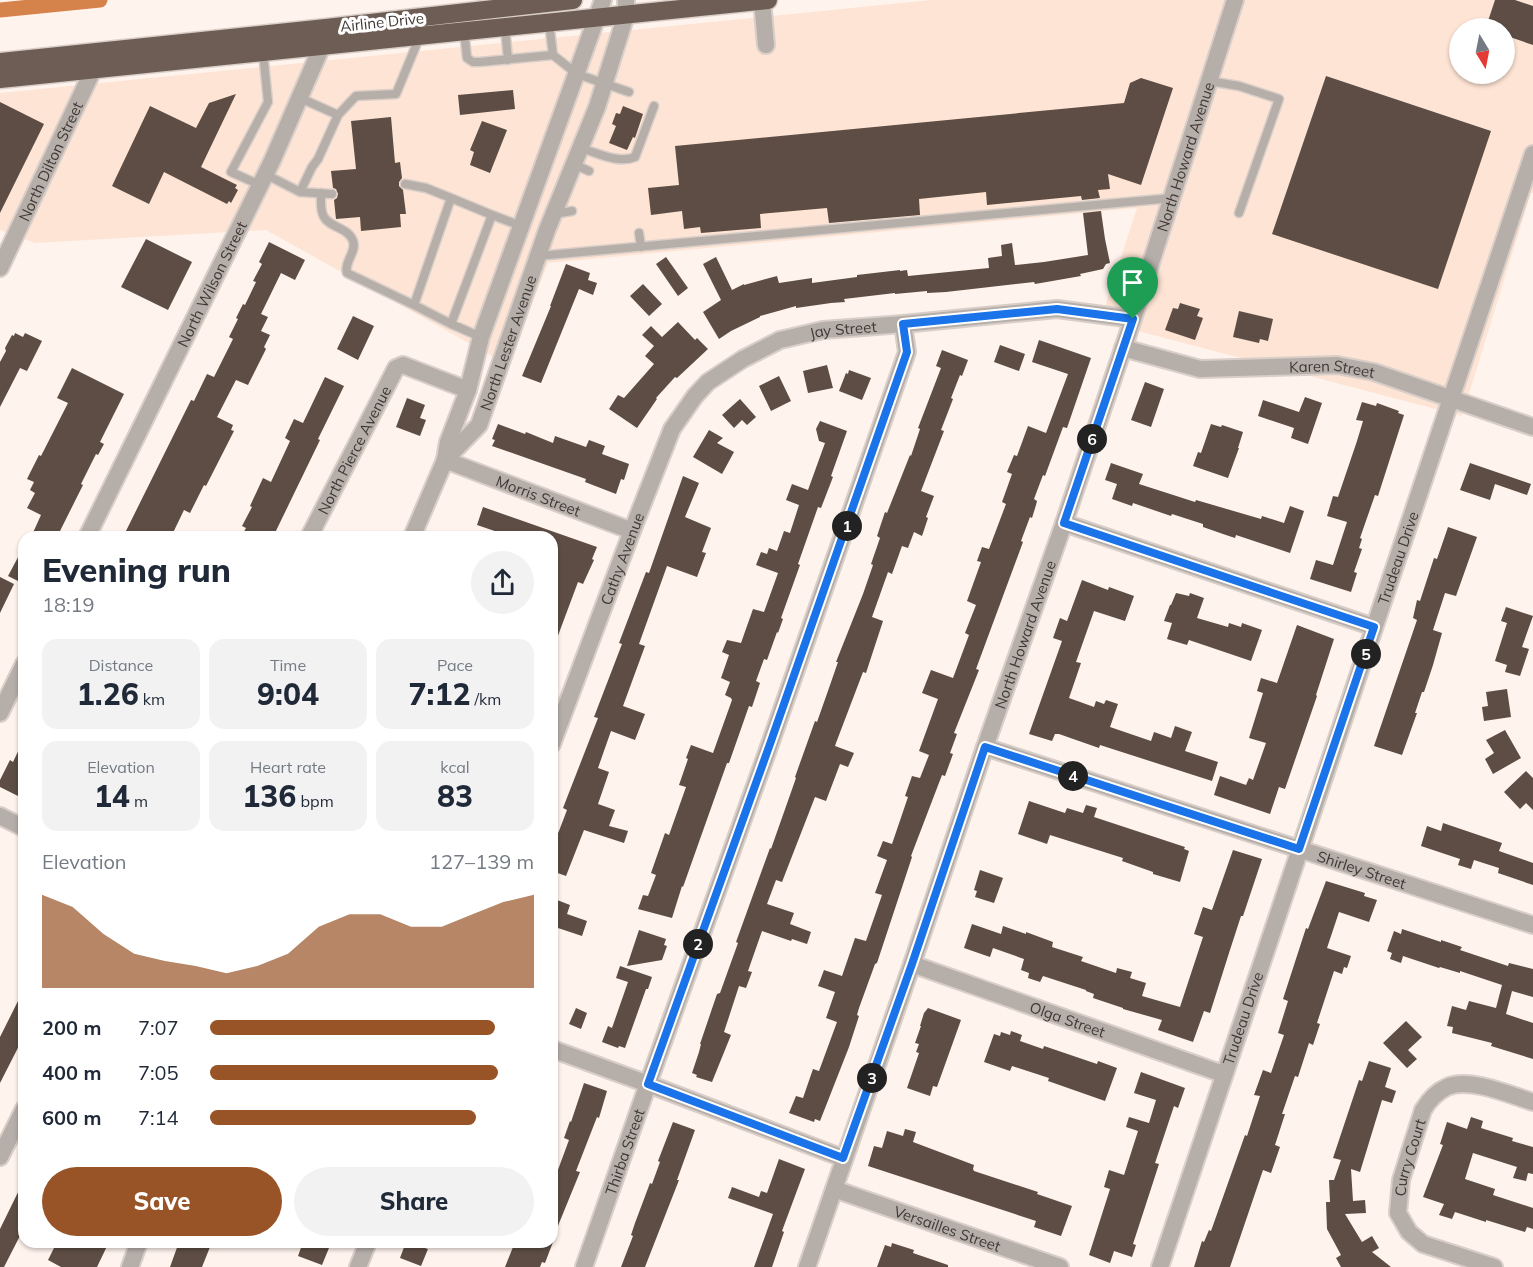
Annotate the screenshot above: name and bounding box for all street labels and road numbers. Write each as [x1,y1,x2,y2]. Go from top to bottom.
street label: Airline Drive [339,8,425,36]
street label: North Howard Avenue [1152,79,1218,234]
street label: North Dilton Street [14,98,86,224]
street label: North Wilson Street [173,218,250,350]
street label: North Lester Avenue [475,272,540,413]
street label: Jay Street [808,317,877,342]
street label: Karen Street [1289,355,1376,381]
street label: North Pierce Avenue [313,382,395,517]
street label: Morris Street [494,471,583,520]
street label: Trudeau Drive [1373,509,1422,607]
street label: Cathy Avenue [596,510,648,607]
street label: North Howard Avenue [990,558,1060,711]
street label: Shirley Street [1315,846,1408,893]
street label: Trudeau Drive [1218,969,1267,1067]
street label: Olga Street [1027,997,1108,1041]
street label: Thirba Street [600,1106,648,1198]
street label: Curry Court [1390,1116,1429,1197]
street label: Versailles Street [892,1201,1003,1255]

